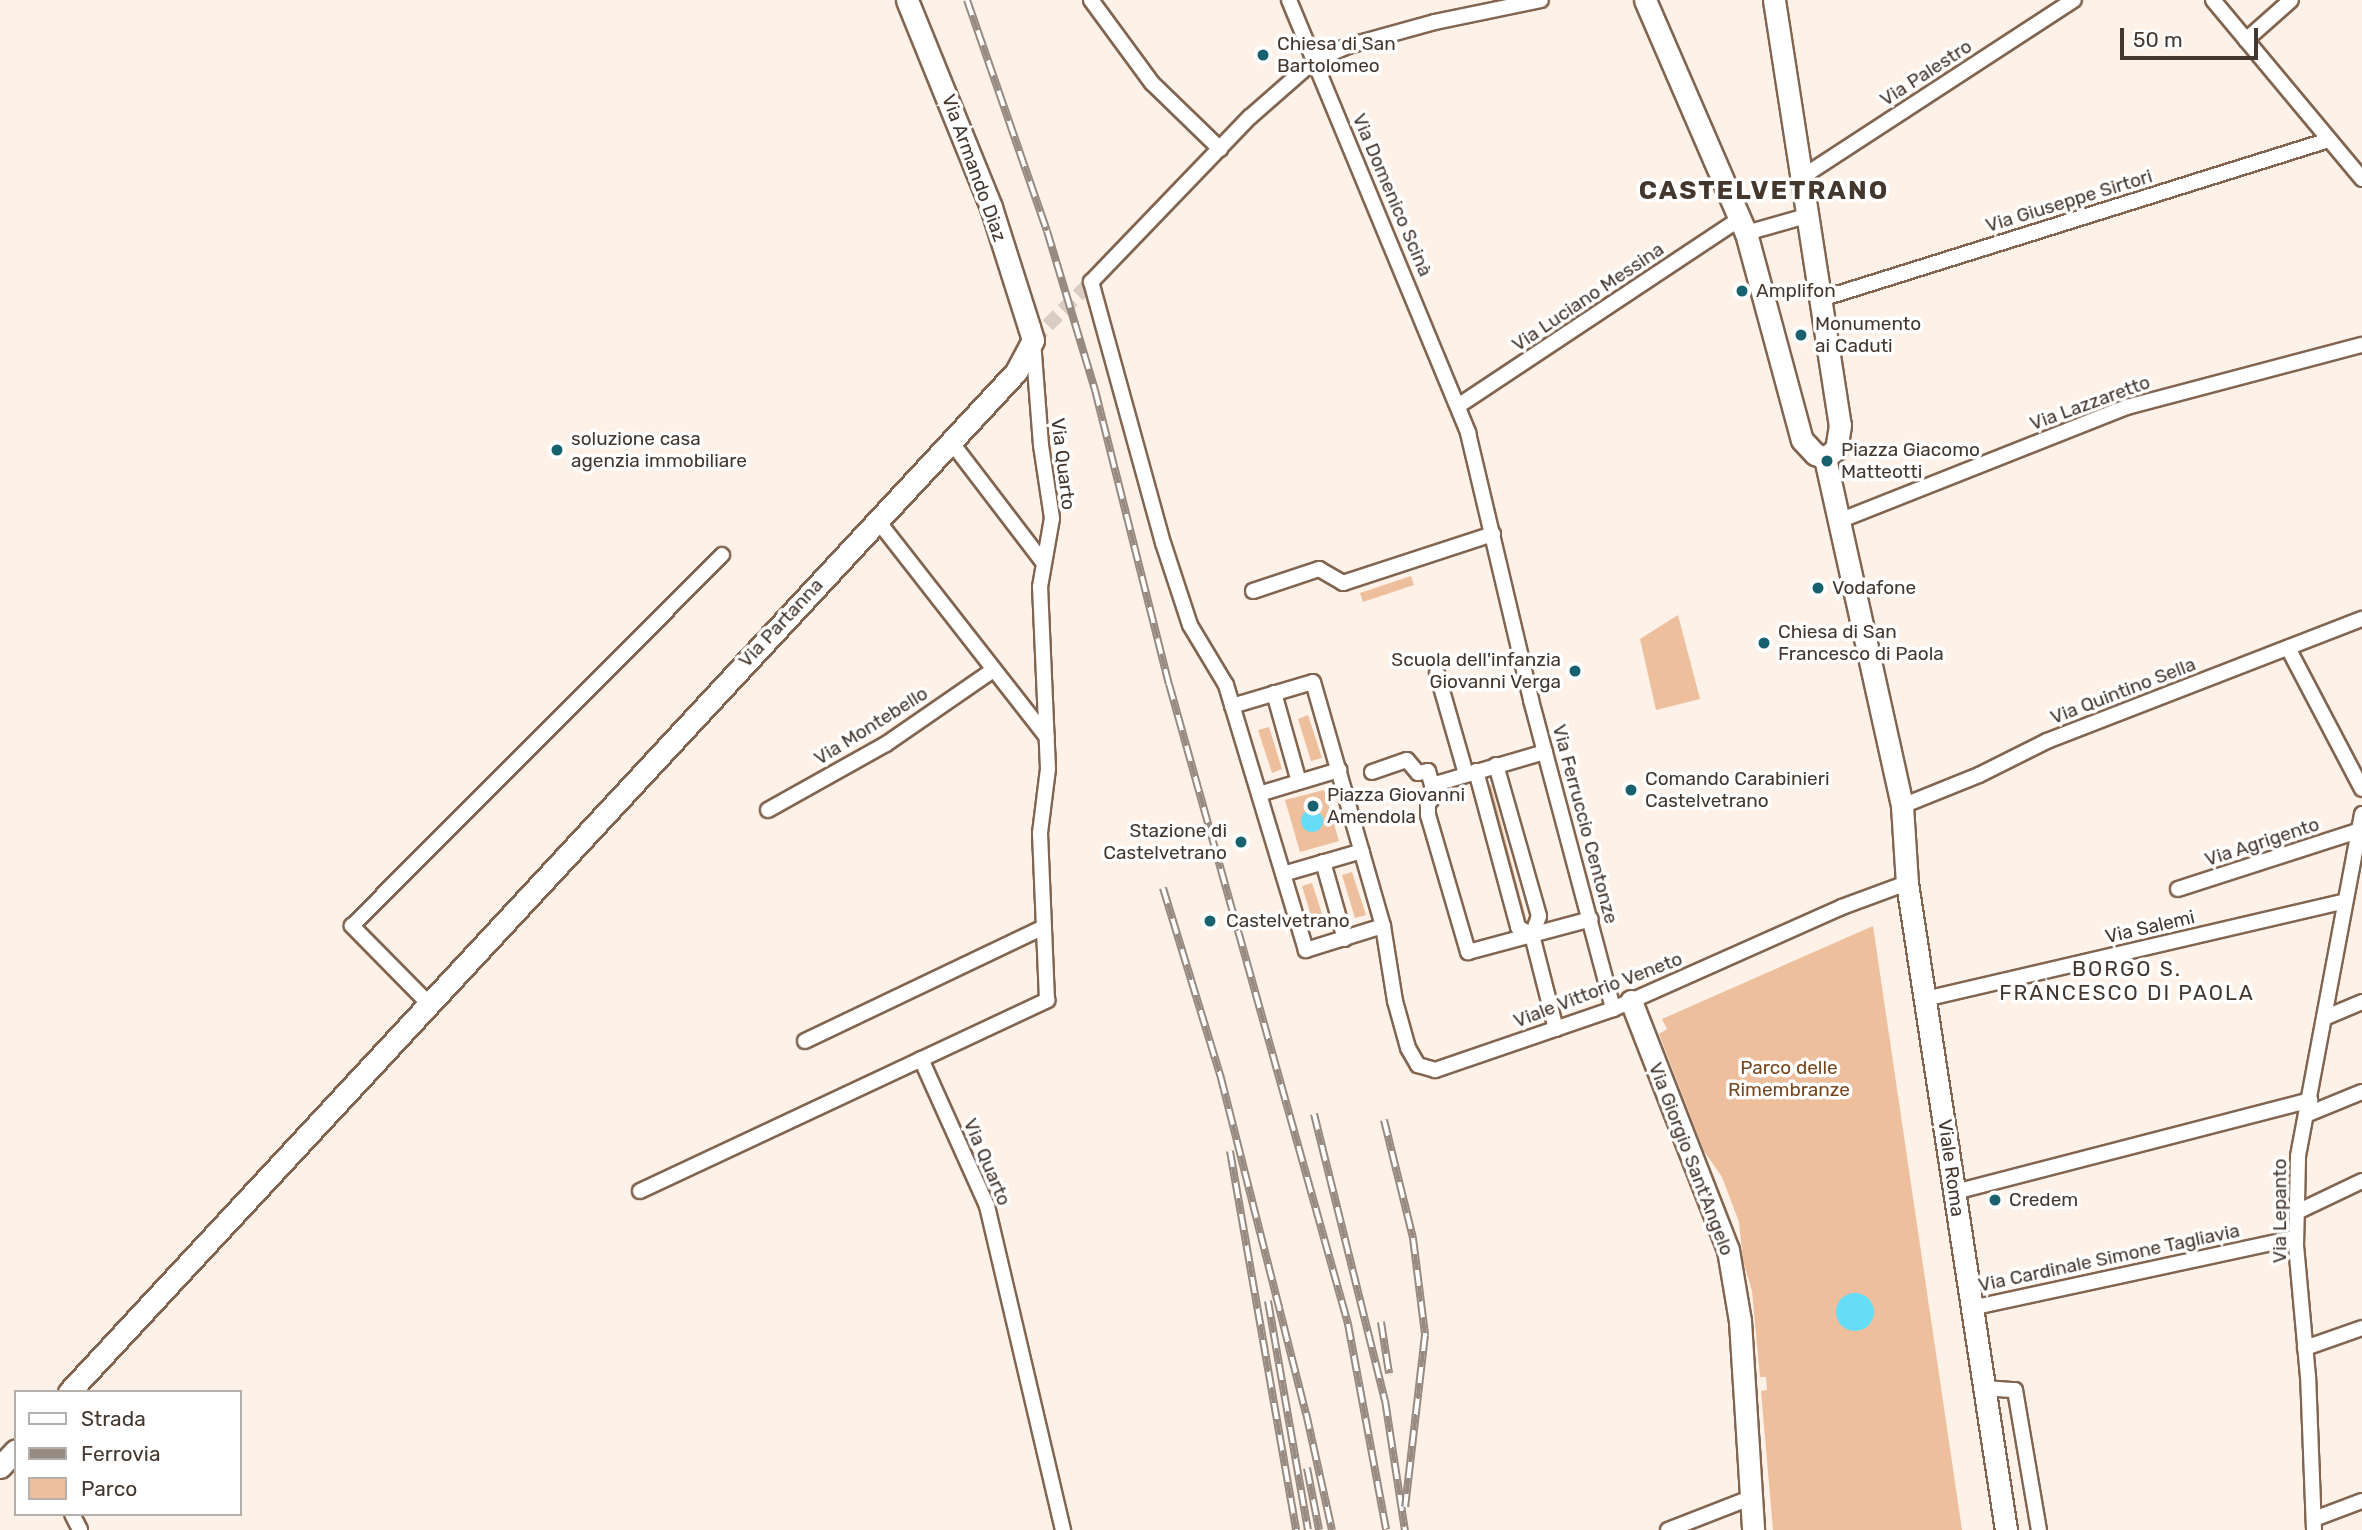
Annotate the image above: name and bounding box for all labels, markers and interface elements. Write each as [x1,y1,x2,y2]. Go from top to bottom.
scale bar [2124,14,2262,58]
text: 50 m [2133,27,2183,52]
place label: Chiesa di San Bartolomeo [1277,33,1396,77]
street label: Via Palestro [1876,35,1976,111]
marker: Chiesa di San Bartolomeo [1255,47,1271,63]
street label: Via Armando Diaz [937,91,1011,245]
street label: Via Domenico Scinà [1347,110,1437,280]
street label: Via Giuseppe Sirtori [1983,165,2155,237]
district label: CASTELVETRANO [1640,175,1888,207]
street label: Via Luciano Messina [1508,238,1668,356]
place label: Amplifon [1756,280,1836,302]
marker: Amplifon [1734,283,1750,299]
place label: Monumento ai Caduti [1815,313,1921,357]
marker: Monumento ai Caduti [1793,327,1809,343]
street label: Via Lazzaretto [2027,371,2153,435]
street label: Via Quarto [1046,417,1080,511]
place label: soluzione casa agenzia immobiliare [571,428,747,472]
place label: Piazza Giacomo Matteotti [1841,439,1980,483]
marker: soluzione casa agenzia immobiliare [549,442,565,458]
marker: Piazza Giacomo Matteotti [1819,453,1835,469]
street label: Via Partanna [734,574,828,672]
place label: Vodafone [1832,577,1916,599]
marker: Vodafone [1810,580,1826,596]
place label: Chiesa di San Francesco di Paola [1778,621,1944,665]
marker: Chiesa di San Francesco di Paola [1756,635,1772,651]
place label: Scuola dell'infanzia Giovanni Verga [1391,649,1561,693]
street label: Via Quintino Sella [2047,653,2199,729]
marker: Scuola dell'infanzia Giovanni Verga [1567,663,1583,679]
street label: Via Montebello [810,682,932,770]
street label: Via Ferruccio Centonze [1547,722,1623,926]
place label: Comando Carabinieri Castelvetrano [1645,768,1829,812]
marker: Comando Carabinieri Castelvetrano [1623,782,1639,798]
place label: Piazza Giovanni Amendola [1327,784,1465,828]
marker: Piazza Giovanni Amendola [1305,798,1321,814]
street label: Via Agrigento [2202,813,2322,871]
place label: Stazione di Castelvetrano [1103,820,1227,864]
marker: Stazione di Castelvetrano [1233,834,1249,850]
street label: Via Salemi [2103,906,2197,948]
place label: Castelvetrano [1226,910,1350,932]
marker: Castelvetrano [1200,911,1220,931]
street label: Viale Vittorio Veneto [1510,947,1686,1033]
district label: BORGO S. FRANCESCO DI PAOLA [2001,956,2253,1006]
park label: Parco delle Rimembranze [1728,1057,1850,1101]
street label: Via Giorgio Sant'Angelo [1644,1059,1738,1259]
street label: Via Quarto [958,1115,1016,1209]
street label: Viale Roma [1933,1118,1969,1218]
street label: Via Lepanto [2269,1159,2291,1263]
place label: Credem [2009,1189,2078,1211]
marker: Credem [1987,1192,2003,1208]
street label: Via Cardinale Simone Tagliavia [1976,1219,2242,1297]
legend [14,1390,242,1516]
text: Strada [81,1406,146,1431]
text: Ferrovia [81,1441,161,1466]
text: Parco [81,1476,137,1501]

